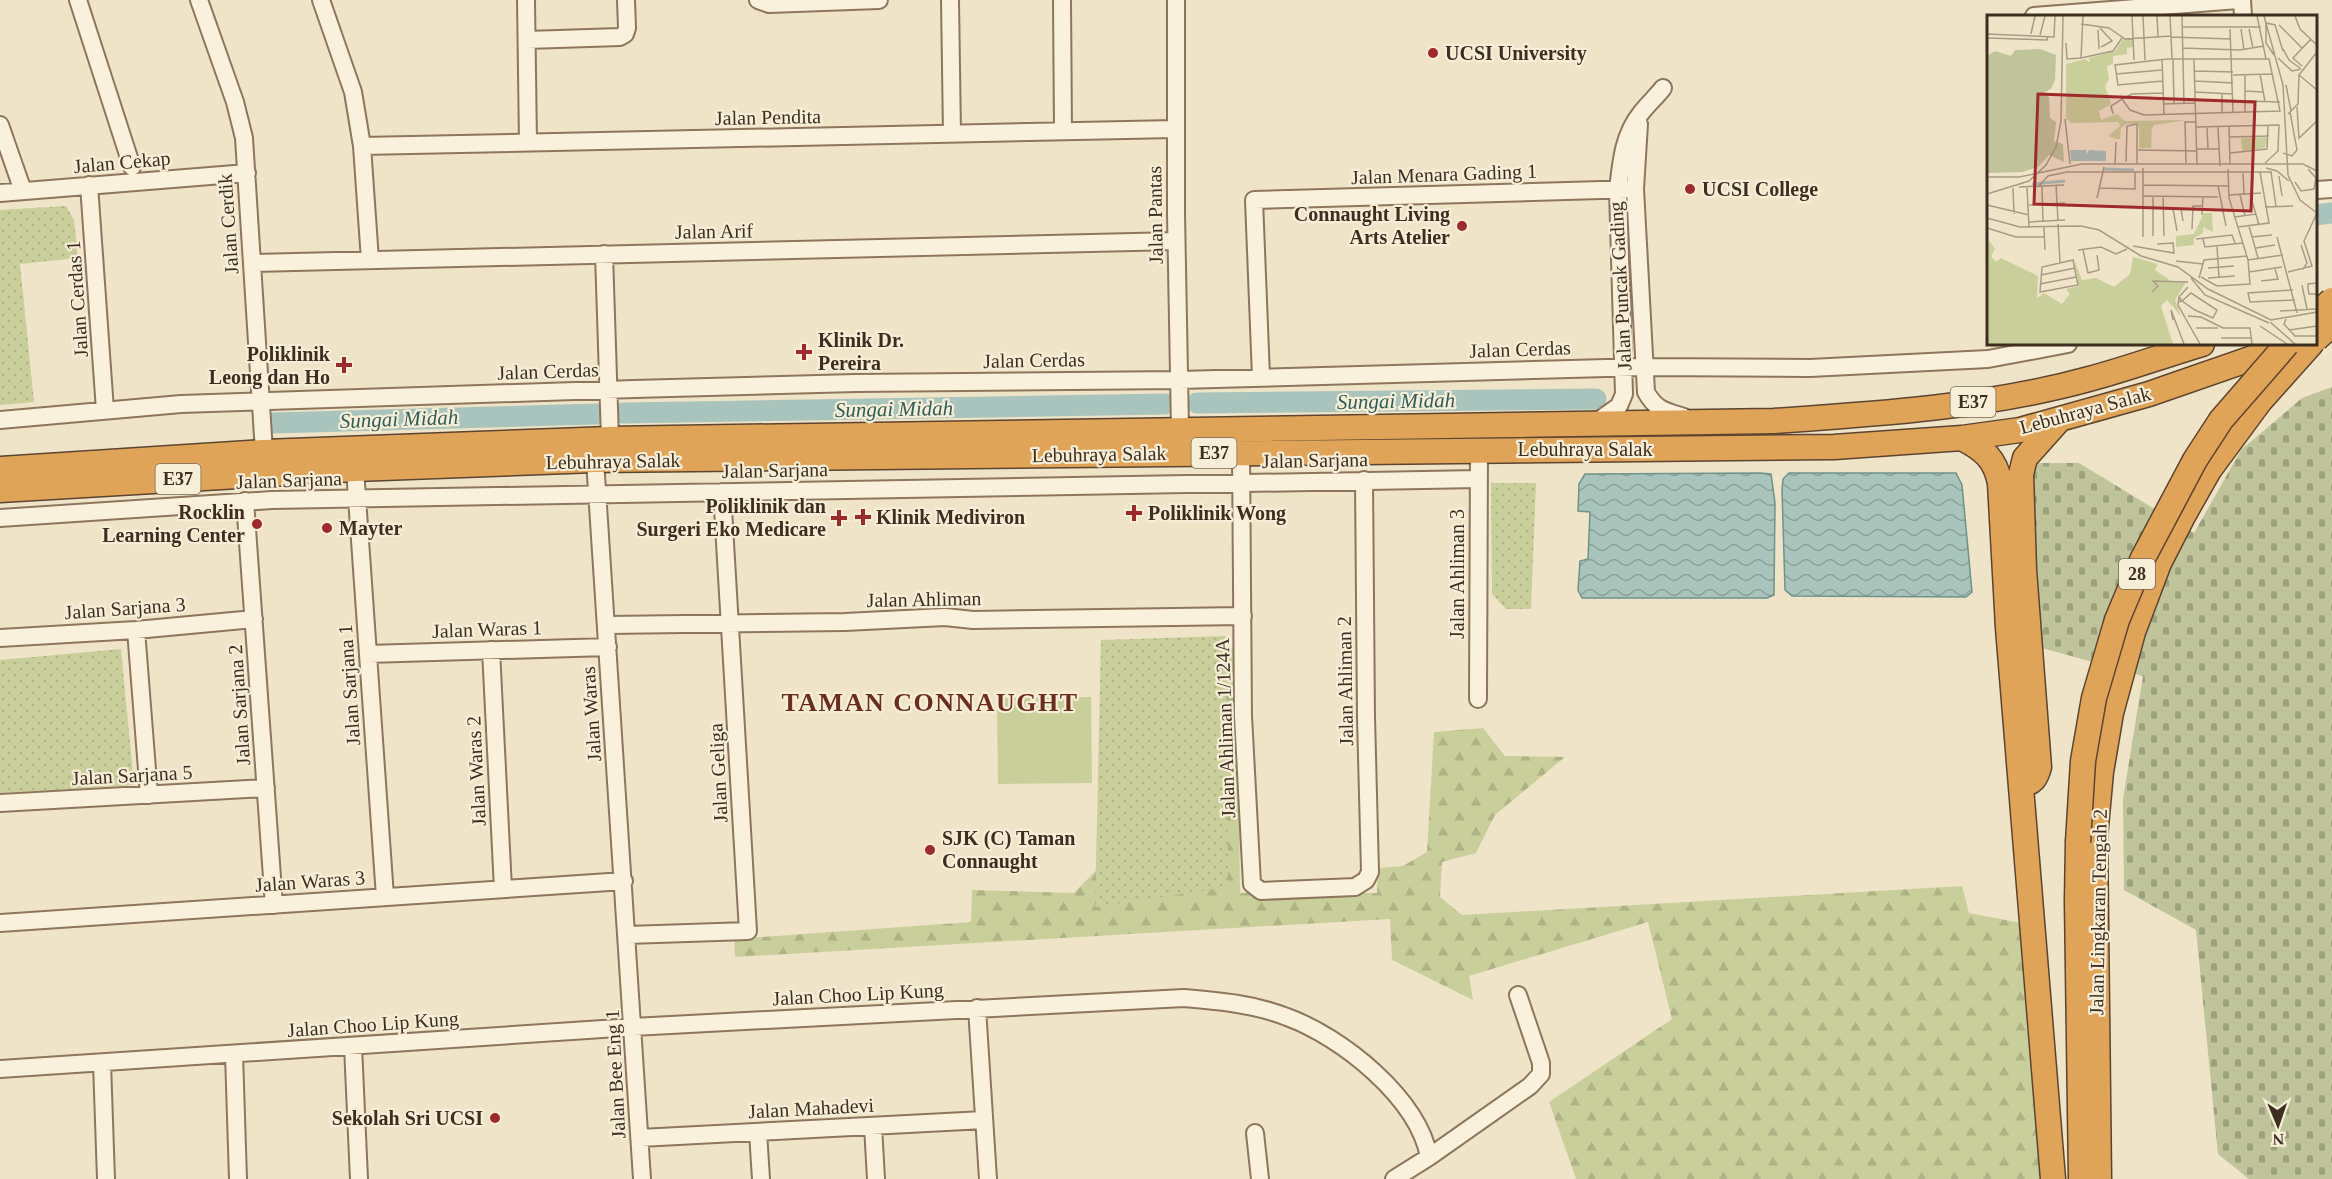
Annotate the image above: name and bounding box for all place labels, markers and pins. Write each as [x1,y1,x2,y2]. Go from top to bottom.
place label: UCSI University [1445,42,1587,65]
marker: UCSI University [1426,46,1440,60]
place label: UCSI College [1702,178,1818,201]
marker: UCSI College [1683,182,1697,196]
place label: Connaught Living Arts Atelier [1294,203,1450,248]
marker: Connaught Living Arts Atelier [1455,219,1469,233]
place label: Klinik Dr. Pereira [818,329,904,374]
place label: Poliklinik Leong dan Ho [209,343,331,389]
marker: Klinik Dr. Pereira [795,343,813,361]
marker: Poliklinik Leong dan Ho [335,356,353,374]
place label: Poliklinik dan Surgeri Eko Medicare [636,495,826,541]
place label: Rocklin Learning Center [102,501,245,547]
place label: Poliklinik Wong [1148,502,1286,525]
marker: Poliklinik Wong [1125,504,1143,522]
place label: Klinik Mediviron [876,506,1025,528]
marker: Klinik Mediviron [854,508,872,526]
marker: Poliklinik dan Surgeri Eko Medicare [830,509,848,527]
marker: Rocklin Learning Center [250,517,264,531]
place label: Mayter [339,517,402,540]
marker: Mayter [320,521,334,535]
place label: SJK (C) Taman Connaught [942,827,1075,873]
marker: SJK (C) Taman Connaught [923,843,937,857]
place label: Sekolah Sri UCSI [332,1107,483,1129]
marker: Sekolah Sri UCSI [488,1111,502,1125]

